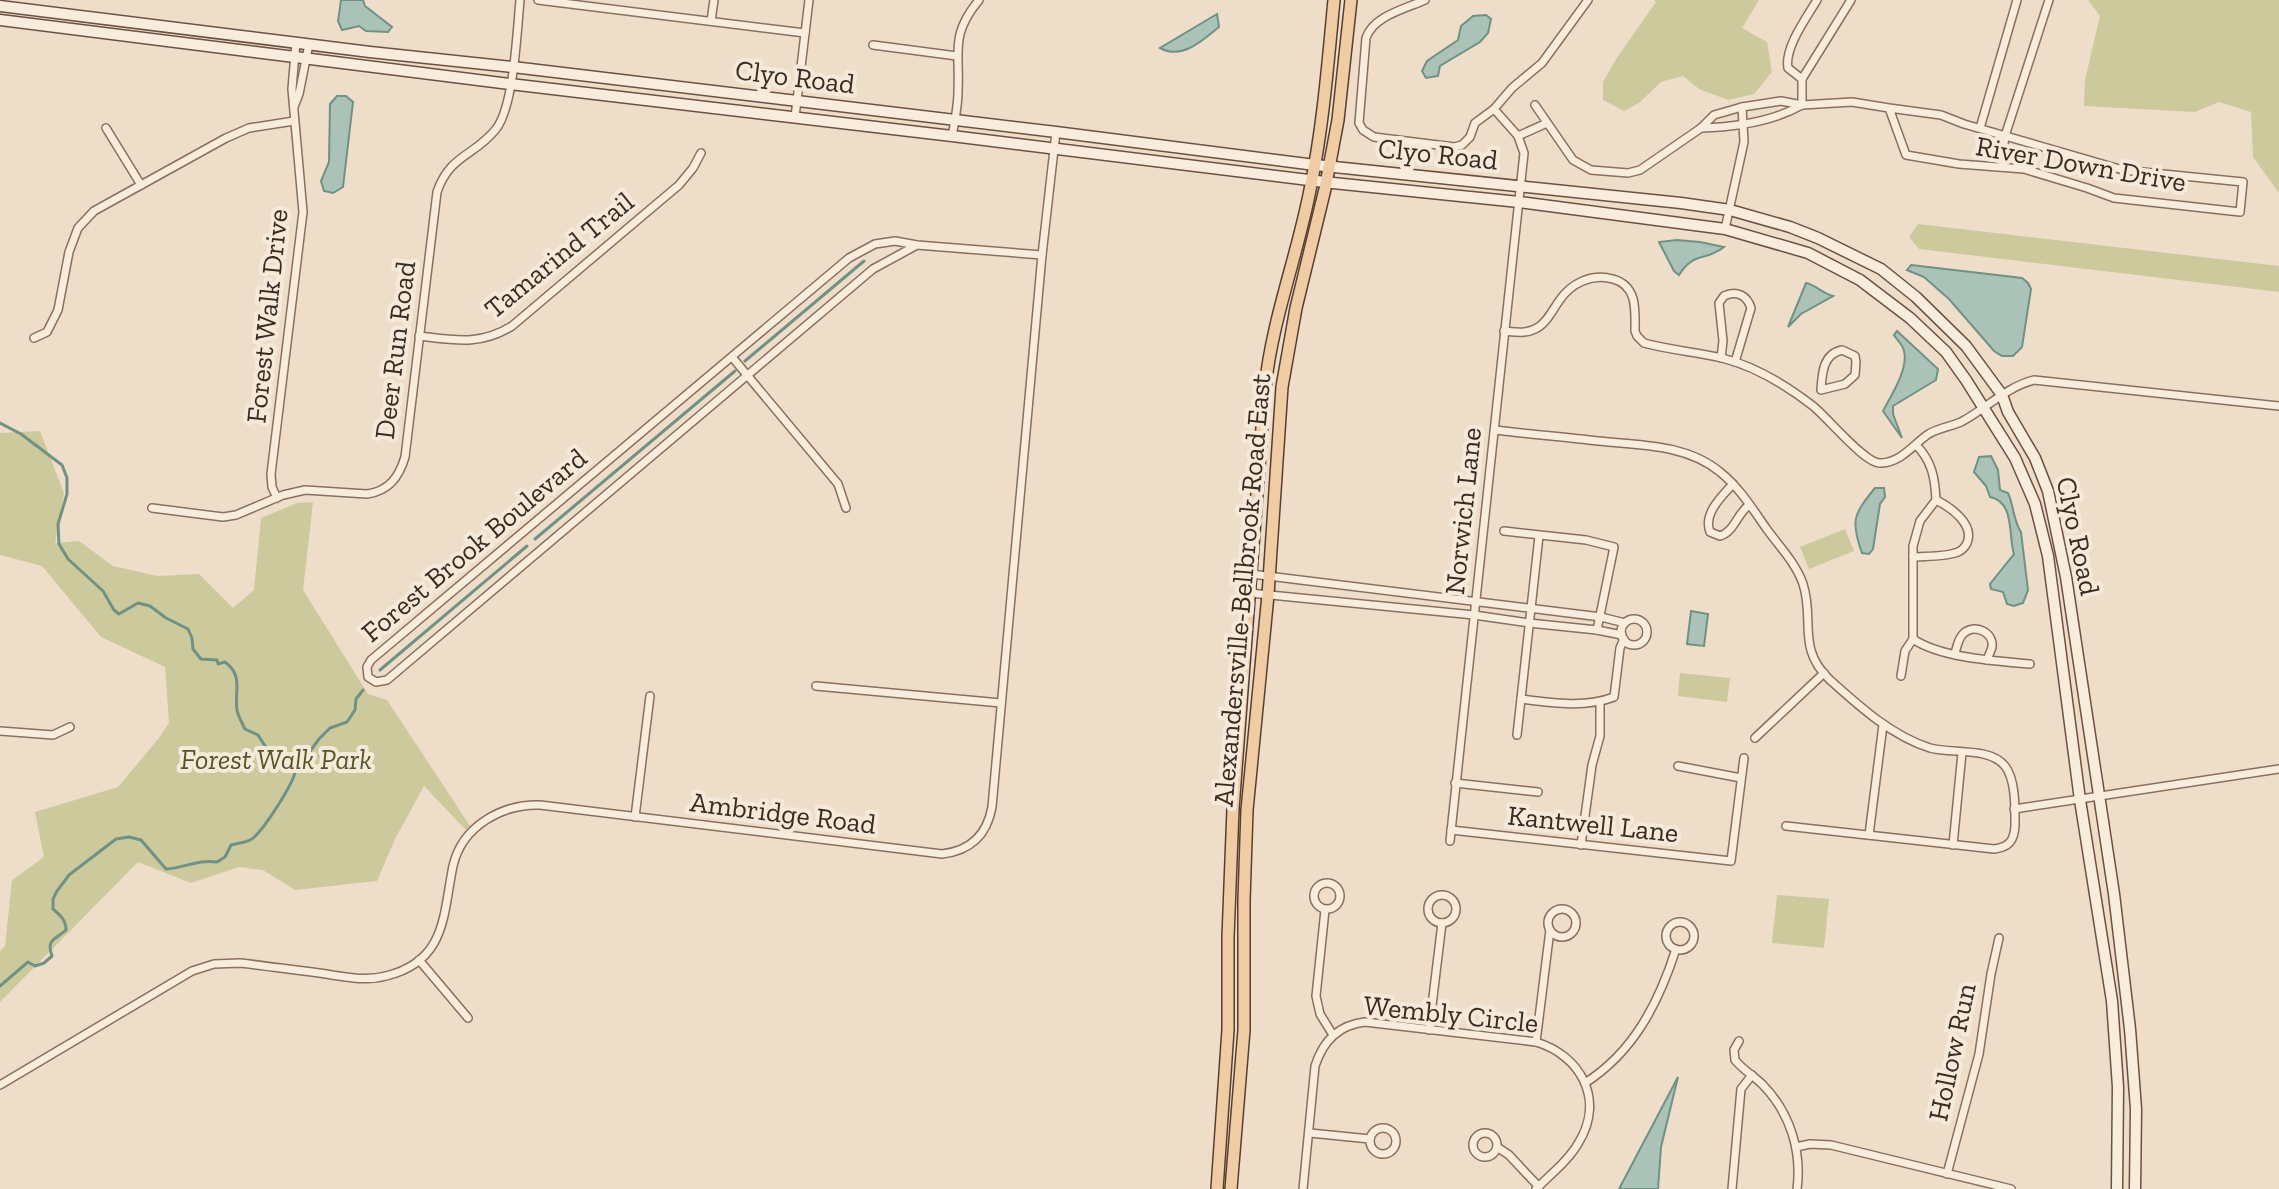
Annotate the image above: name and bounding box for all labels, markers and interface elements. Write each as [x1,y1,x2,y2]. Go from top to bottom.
street label: Clyo Road [733,53,857,101]
street label: River Down Drive [1973,129,2189,199]
street label: Clyo Road [1377,131,1499,177]
street label: Tamarind Trail [478,185,640,325]
street label: Forest Walk Drive [239,207,295,425]
street label: Deer Run Road [368,259,422,441]
street label: Alexandersville-Bellbrook Road East [1207,371,1277,808]
street label: Norwich Lane [1438,426,1488,596]
street label: Forest Brook Boulevard [355,441,593,649]
street label: Clyo Road [2049,474,2107,598]
park label: Forest Walk Park [180,743,372,776]
street label: Ambridge Road [688,785,878,841]
street label: Kantwell Lane [1506,799,1680,849]
street label: Hollow Run [1921,980,1983,1124]
street label: Wembly Circle [1362,988,1540,1040]

